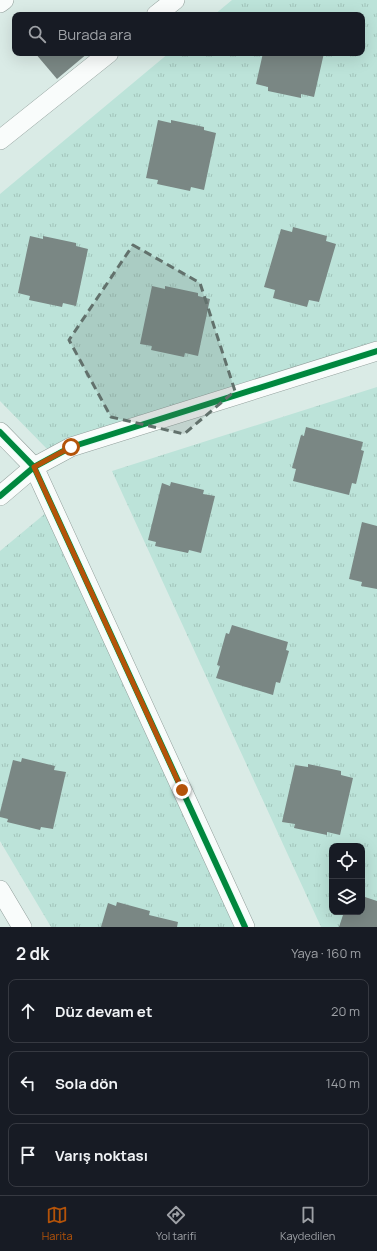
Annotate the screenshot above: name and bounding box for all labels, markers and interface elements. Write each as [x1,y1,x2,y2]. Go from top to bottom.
search box [12,12,365,56]
icon: search [26,23,48,45]
text: Burada ara [58,24,132,45]
route start [62,438,80,456]
route end [173,781,191,799]
map controls [329,843,365,915]
button: locate [329,843,365,879]
button: layers [329,879,365,915]
text: 2 dk [16,942,49,965]
text: Yaya · 160 m [291,944,361,962]
icon: ahead [17,1000,39,1022]
text: Düz devam et [55,1001,152,1022]
text: 20 m [331,1002,360,1020]
icon: left [17,1072,39,1094]
text: Sola dön [55,1073,118,1094]
text: 140 m [326,1074,360,1092]
icon: arrive [17,1144,39,1166]
text: Varış noktası [55,1145,148,1166]
tab: Harita [42,1204,73,1243]
tab: Yol tarifi [156,1204,196,1243]
tab: Kaydedilen [280,1204,335,1243]

